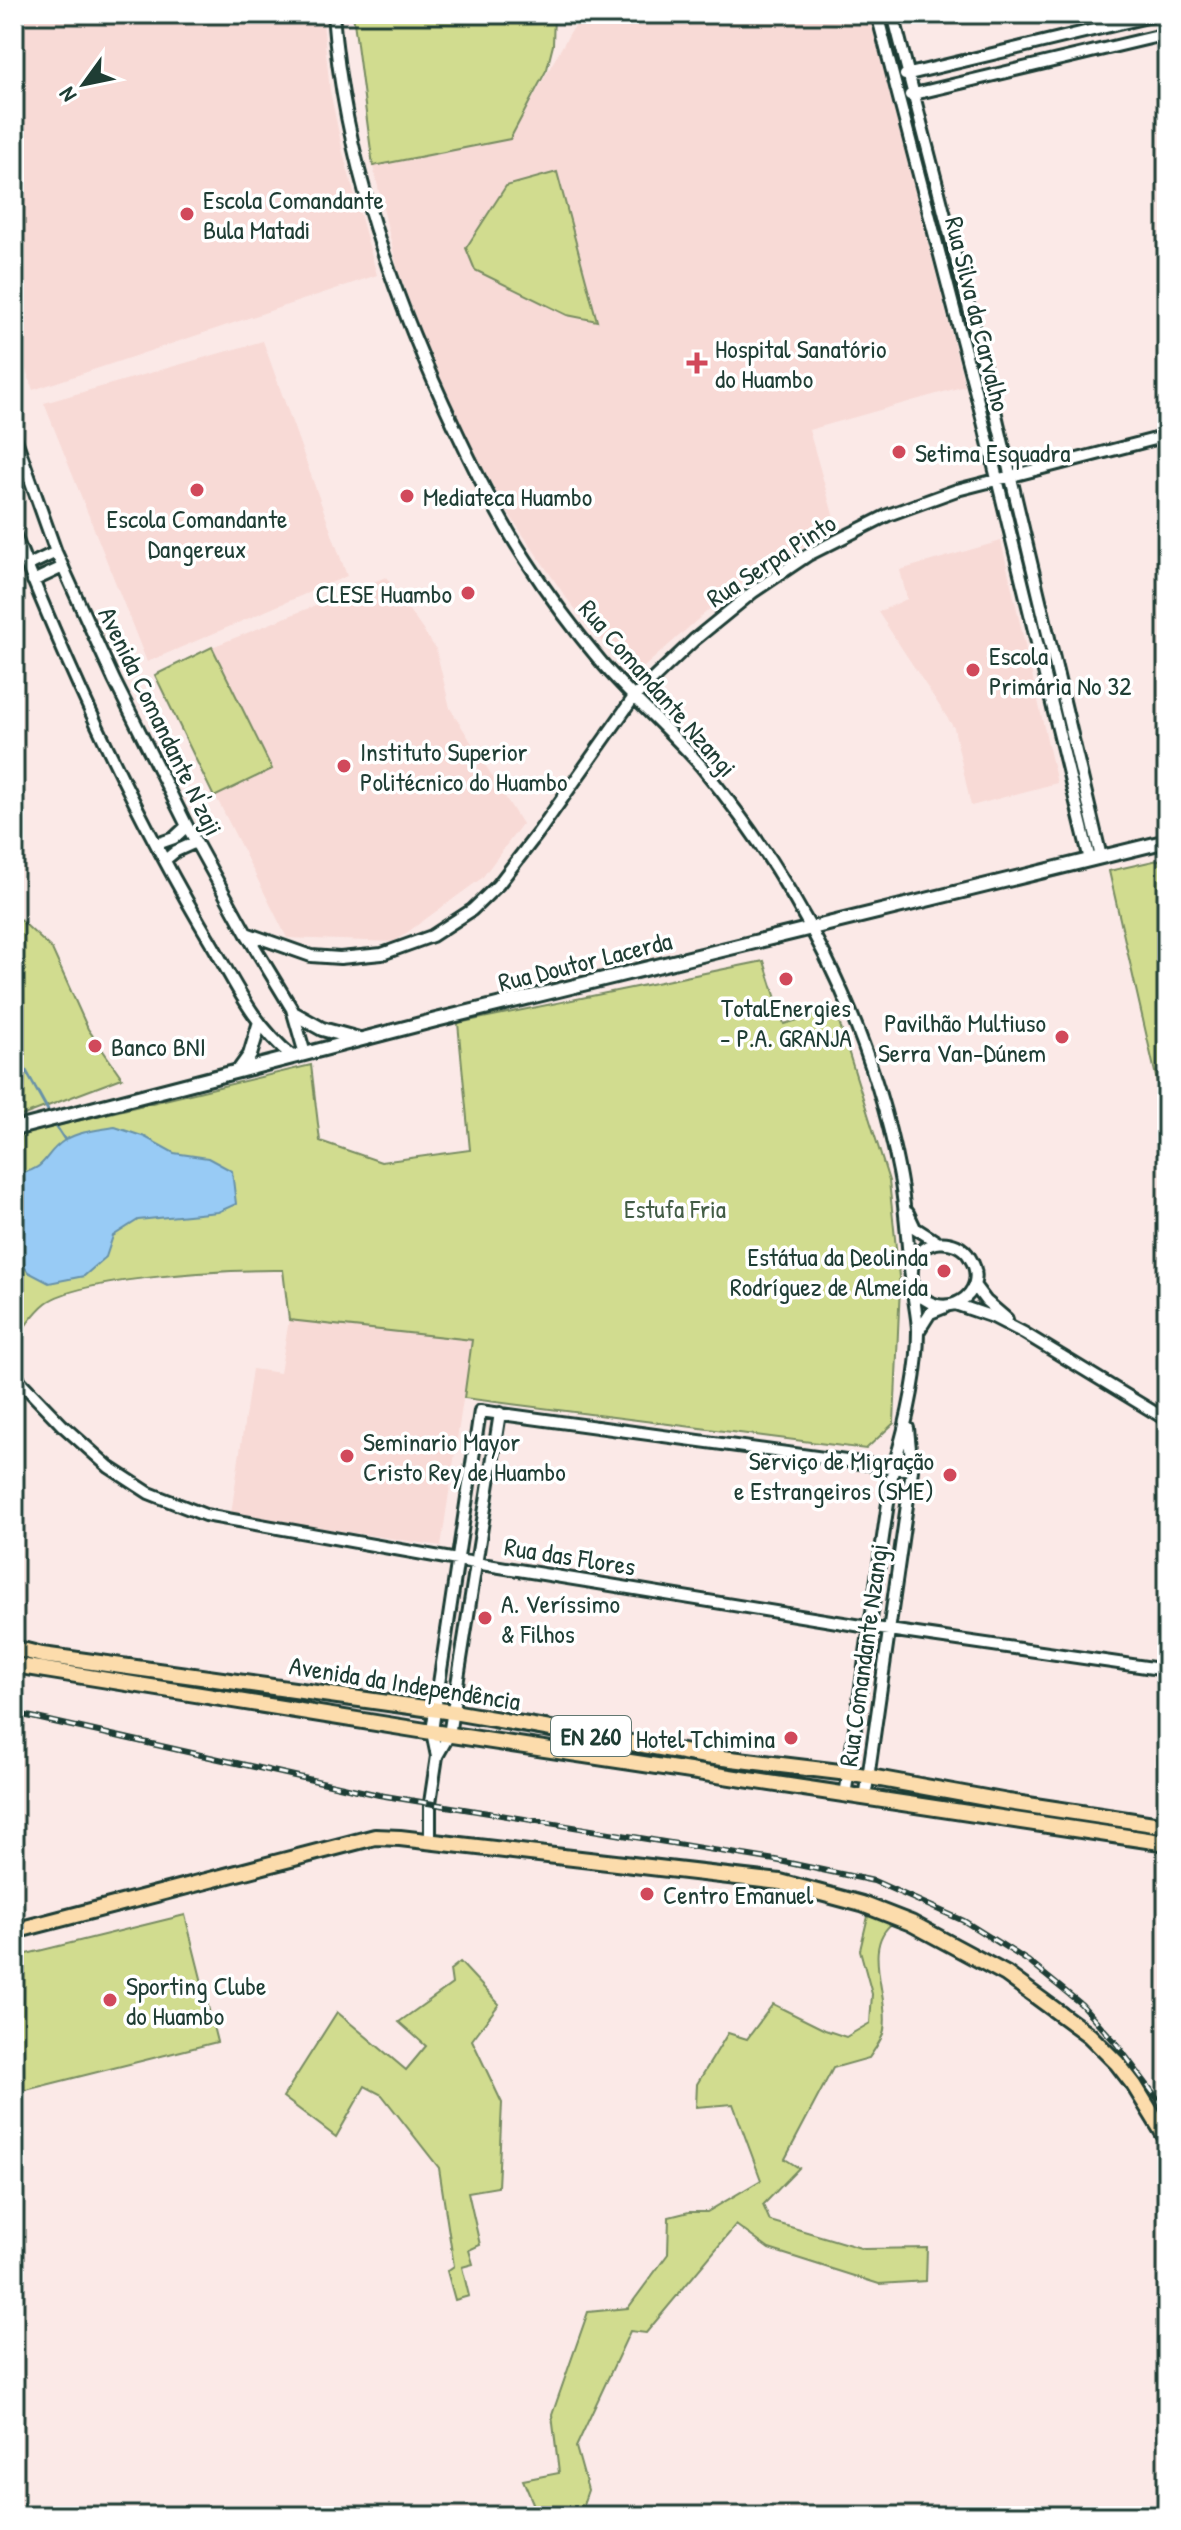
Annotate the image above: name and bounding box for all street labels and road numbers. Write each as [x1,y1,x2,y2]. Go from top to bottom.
street label: Rua Silva da Carvalho [937,213,1019,415]
street label: Rua Serpa Pinto [700,505,842,615]
street label: Rua Comandante Nzangi [571,592,745,784]
street label: Avenida Comandante N'zaji [90,601,232,841]
street label: Rua Doutor Lacerda [495,923,675,999]
street label: Rua das Flores [502,1528,638,1584]
street label: Rua Comandante Nzangi [830,1541,896,1769]
street label: Avenida da Independência [287,1647,523,1719]
road number: EN 260 [551,1716,631,1756]

